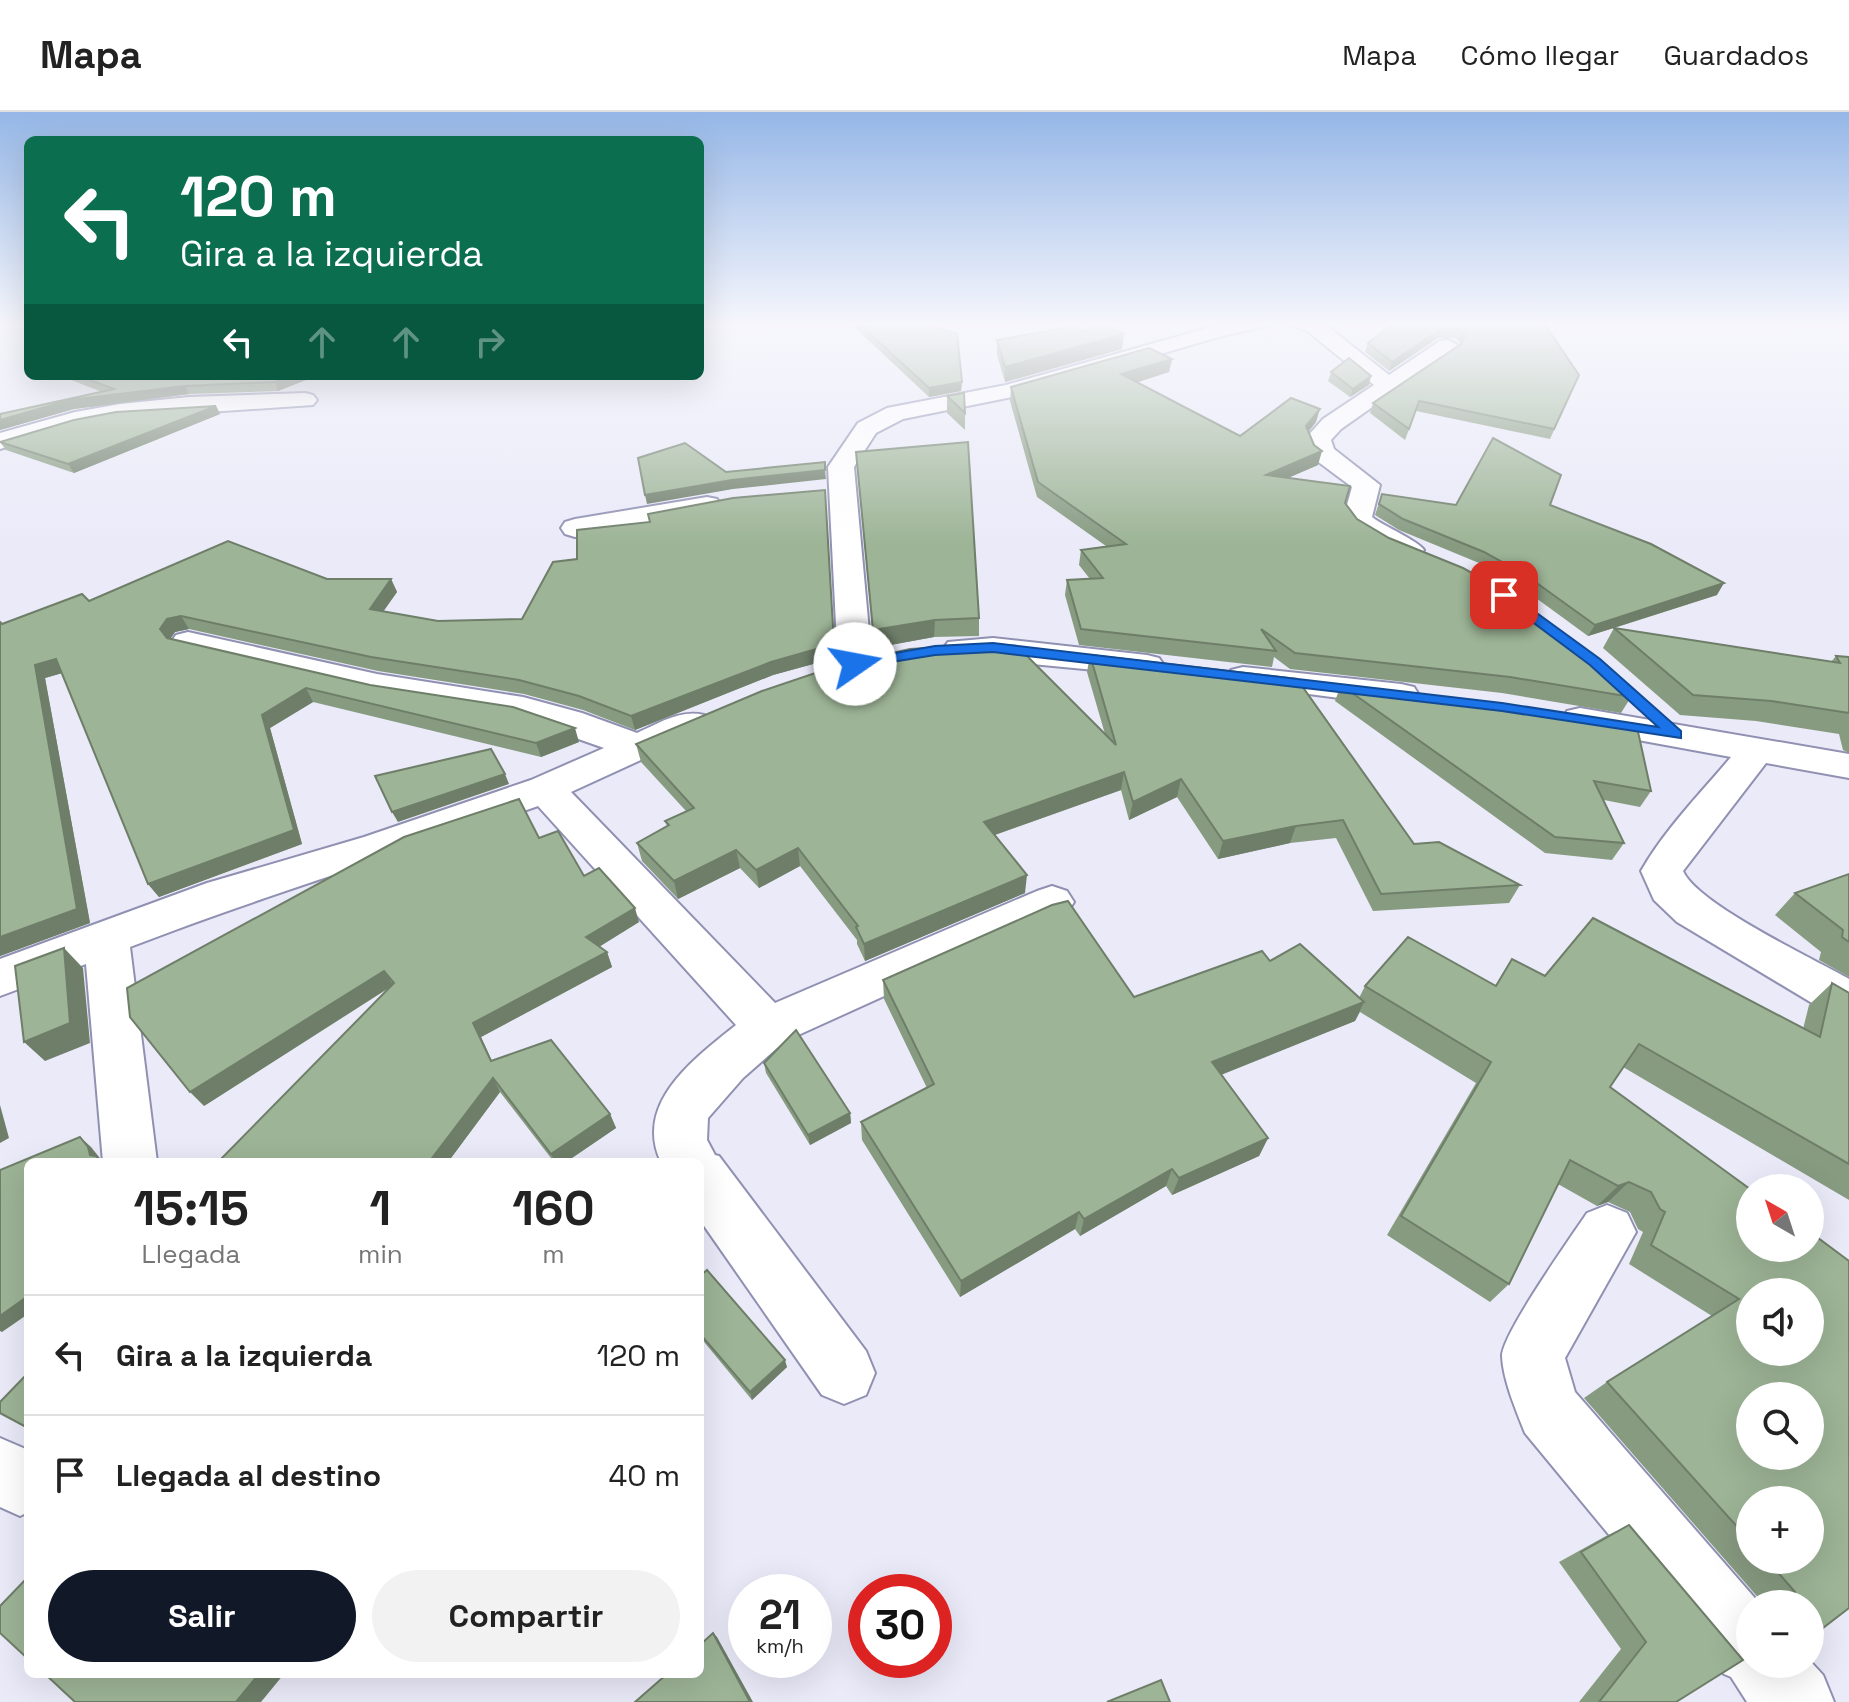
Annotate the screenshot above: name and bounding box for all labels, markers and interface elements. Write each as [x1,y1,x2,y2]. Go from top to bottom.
text: Mapa [40,31,142,79]
text: Mapa [1342,37,1417,73]
text: Cómo llegar [1461,37,1619,73]
text: Guardados [1663,37,1809,73]
text: 120 m [180,161,337,232]
icon: left [48,168,152,272]
text: Gira a la izquierda [180,231,483,277]
icon: left [216,320,260,364]
icon: ahead [300,320,344,364]
icon: ahead [384,320,428,364]
icon: right [468,320,512,364]
pin [1470,561,1538,629]
icon: arrive [1482,573,1526,617]
position arrow [813,622,897,706]
north arrow [1736,1174,1824,1262]
map controls [1736,1174,1824,1678]
text: 15:15 [133,1178,249,1239]
text: 1 [370,1178,391,1239]
text: 160 [512,1178,595,1239]
text: Llegada [142,1237,241,1271]
text: min [358,1237,403,1271]
text: m [542,1237,565,1271]
button: sound [1736,1278,1824,1366]
icon: left [48,1333,92,1377]
text: Gira a la izquierda [116,1336,372,1375]
text: 120 m [597,1336,680,1375]
button: search [1736,1382,1824,1470]
icon: arrive [48,1453,92,1497]
text: Llegada al destino [116,1456,381,1495]
text: 40 m [609,1456,680,1495]
button: + [1736,1486,1824,1574]
button: Salir [48,1570,356,1662]
button: Compartir [372,1570,680,1662]
speed limit sign: 30 [848,1574,952,1678]
text: 21 [759,1590,801,1641]
button: − [1736,1590,1824,1678]
text: km/h [756,1633,804,1659]

